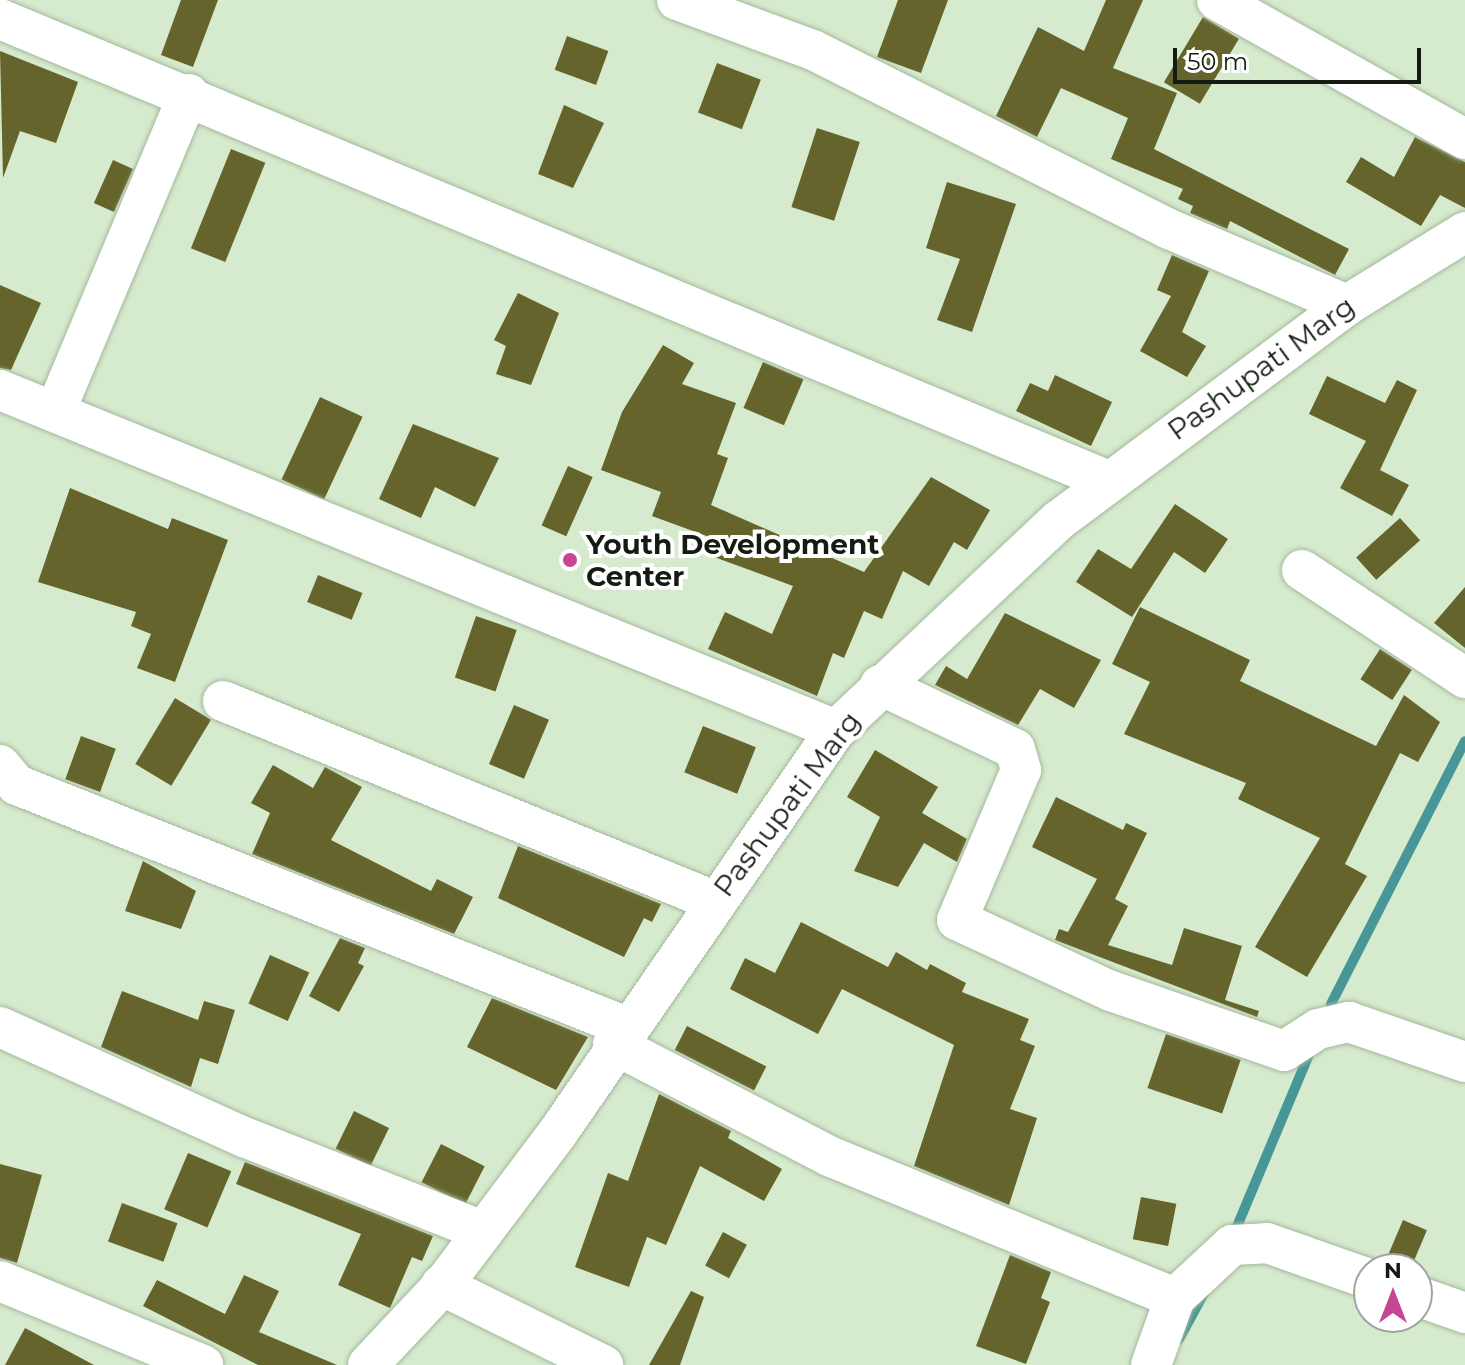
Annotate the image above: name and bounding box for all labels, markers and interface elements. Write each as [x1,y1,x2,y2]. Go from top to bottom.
scale bar [1177,32,1425,82]
text: 50 m [1187,47,1248,76]
street label: Pashupati Marg [1161,289,1361,447]
place label: Youth Development Center [586,527,880,593]
marker: Youth Development Center [561,551,579,569]
street label: Pashupati Marg [707,705,867,903]
north arrow [1353,1253,1433,1333]
text: N [1384,1257,1402,1284]

